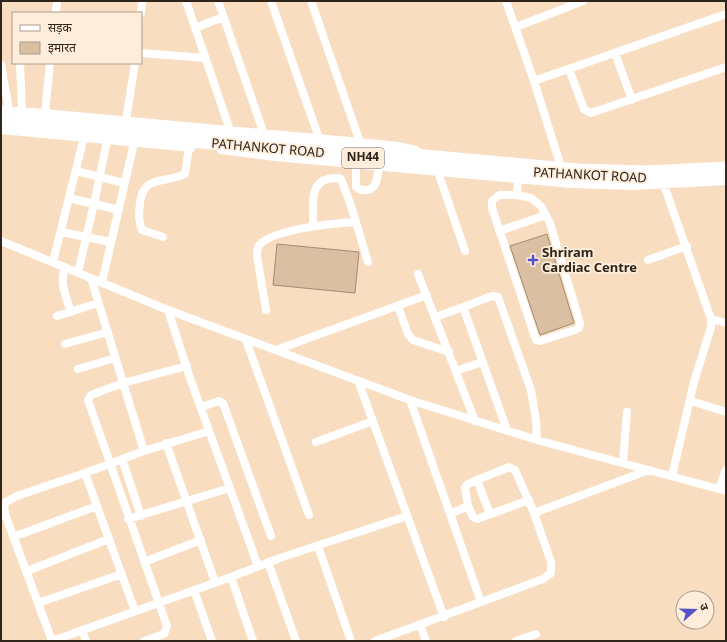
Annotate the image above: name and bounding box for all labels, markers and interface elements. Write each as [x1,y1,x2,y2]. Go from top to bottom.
legend [12,12,142,64]
text: सड़क [48,21,73,37]
text: इमारत [48,41,77,57]
street label: PATHANKOT ROAD [211,136,325,162]
road number: NH44 [342,148,384,168]
street label: PATHANKOT ROAD [533,165,647,187]
place label: Shriram Cardiac Centre [542,245,637,277]
marker: Shriram Cardiac Centre [527,254,539,266]
north arrow [675,590,715,630]
text: उ [696,602,711,613]

